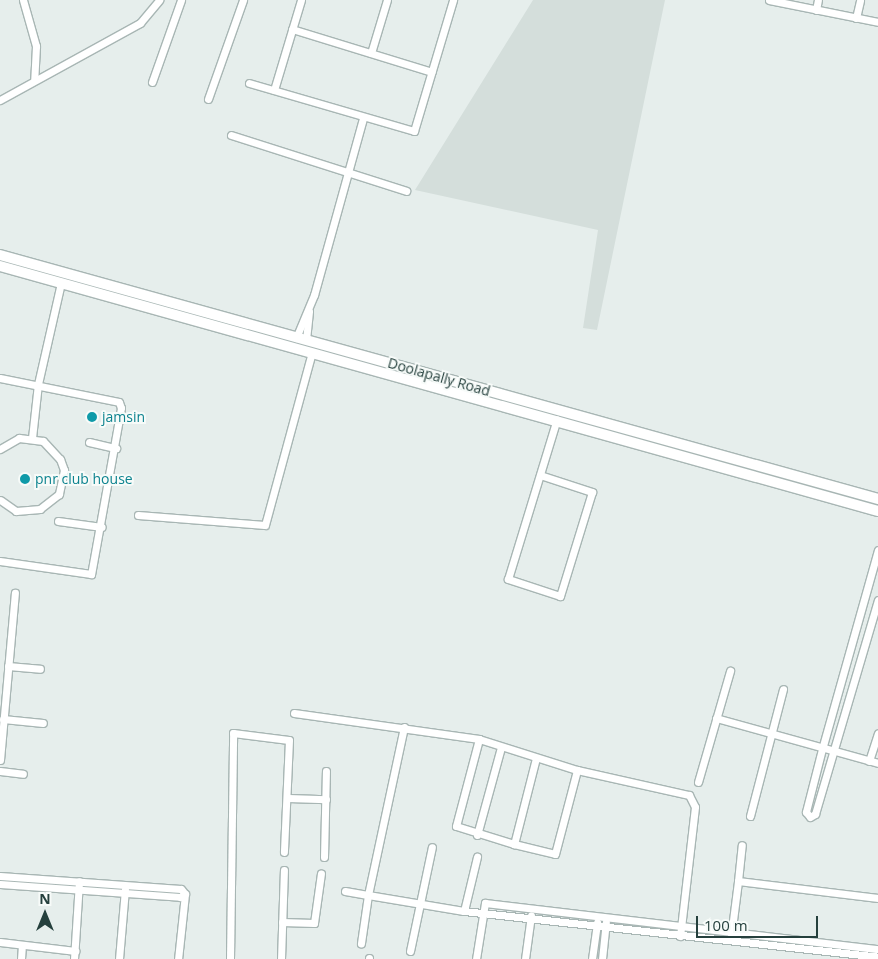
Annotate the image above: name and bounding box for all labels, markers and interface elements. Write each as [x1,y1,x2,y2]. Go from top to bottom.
street label: Doolapally Road [386,354,492,400]
place label: jamsin [102,409,145,425]
marker: jamsin [86,411,98,423]
place label: pnr club house [35,471,133,487]
marker: pnr club house [19,473,31,485]
north arrow [20,889,70,939]
text: N [39,889,51,908]
scale bar [698,906,820,938]
text: 100 m [704,915,748,935]

